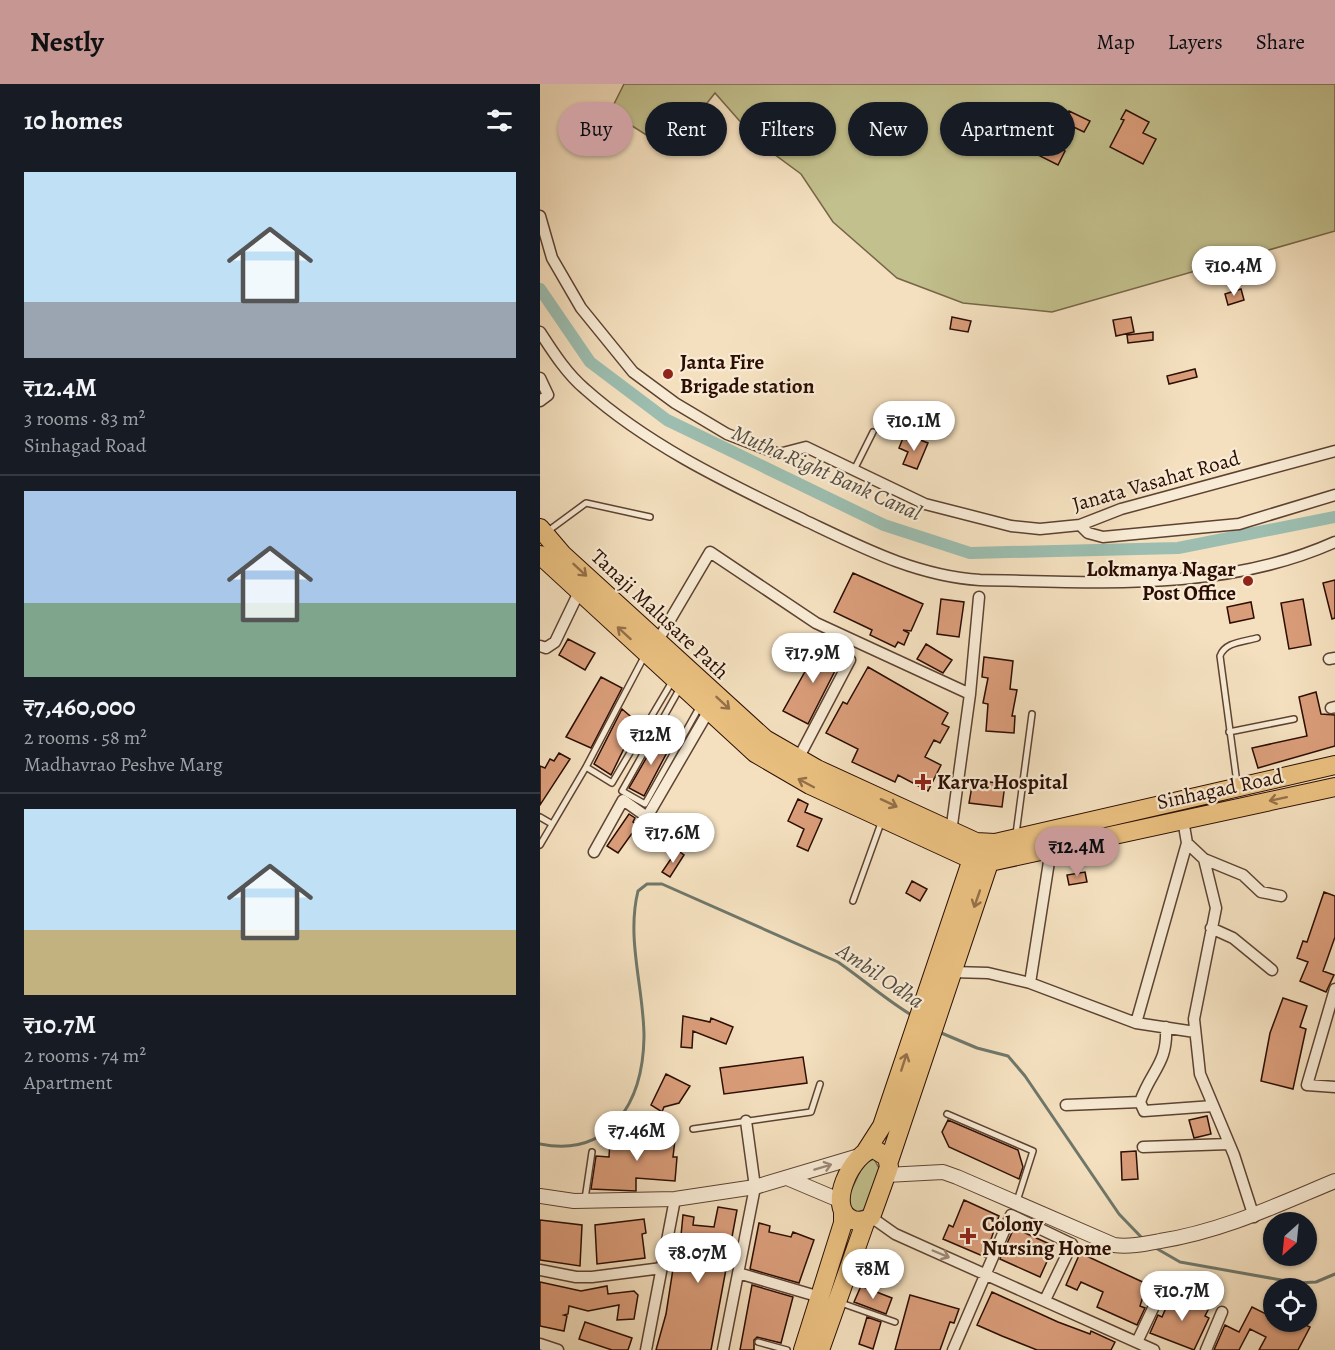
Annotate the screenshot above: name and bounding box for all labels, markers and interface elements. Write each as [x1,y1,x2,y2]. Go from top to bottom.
text: Nestly [30,23,104,61]
text: Map [1096,28,1135,56]
text: Layers [1168,28,1223,56]
text: Share [1256,28,1305,56]
chip: Buy [558,102,633,156]
chip: Rent [645,102,727,156]
chip: Filters [739,102,836,156]
chip: New [848,102,928,156]
chip: Apartment [940,102,1075,156]
text: 10 homes [24,103,123,138]
icon: filters [483,104,516,137]
icon: home [216,211,324,319]
pin: ₹10.4M [1185,246,1283,297]
text: ₹10.4M [1206,252,1262,279]
place label: Janta Fire Brigade station [680,348,815,400]
marker: Janta Fire Brigade station [661,367,675,381]
text: ₹12.4M [24,370,97,405]
pin: ₹10.1M [865,401,963,452]
text: 3 rooms · 83 m² [24,405,145,432]
text: ₹10.1M [887,407,941,434]
water label: Mutha Right Bank Canal [727,418,927,528]
text: Sinhagad Road [24,432,146,459]
street label: Janata Vasahat Road [1069,443,1244,518]
icon: home [216,530,324,638]
street label: Tanaji Malusare Path [585,543,735,685]
place label: Lokmanya Nagar Post Office [1086,555,1236,607]
one-way arrow [573,563,588,577]
marker: Lokmanya Nagar Post Office [1241,574,1255,588]
one-way arrow [617,626,632,640]
pin: ₹17.9M [764,633,862,684]
text: ₹17.9M [786,639,840,666]
text: ₹7,460,000 [24,689,136,724]
one-way arrow [716,695,731,710]
pin: ₹12M [615,715,687,766]
text: ₹12M [630,721,672,748]
text: 2 rooms · 58 m² [24,724,147,751]
text: Madhavrao Peshve Marg [24,751,223,778]
street label: Sinhagad Road [1154,762,1286,816]
place label: Karva Hospital [937,768,1068,796]
marker: Karva Hospital [914,773,932,791]
one-way arrow [797,776,815,788]
one-way arrow [1269,794,1288,805]
one-way arrow [880,797,898,809]
pin: ₹17.6M [624,813,722,864]
text: ₹17.6M [646,819,700,846]
pin: ₹12.4M [1028,827,1126,878]
text: ₹12.4M [1049,833,1105,860]
icon: home [216,848,324,956]
one-way arrow [971,889,982,908]
water label: Ambil Odha [830,935,930,1016]
text: ₹10.7M [24,1007,96,1042]
text: 2 rooms · 74 m² [24,1042,146,1069]
one-way arrow [899,1053,910,1072]
text: Apartment [24,1069,113,1096]
pin: ₹7.46M [588,1111,686,1162]
text: ₹7.46M [608,1117,666,1144]
one-way arrow [813,1161,832,1172]
place label: Colony Nursing Home [982,1210,1112,1262]
north arrow [1263,1212,1317,1266]
map controls [1263,1212,1317,1332]
marker: Colony Nursing Home [959,1227,977,1245]
pin: ₹8.07M [649,1233,747,1284]
text: ₹8.07M [669,1239,727,1266]
pin: ₹8M [844,1249,902,1300]
one-way arrow [931,1249,950,1260]
text: ₹8M [856,1255,890,1282]
pin: ₹10.7M [1133,1271,1231,1322]
text: ₹10.7M [1154,1277,1210,1304]
button: locate [1263,1278,1317,1332]

